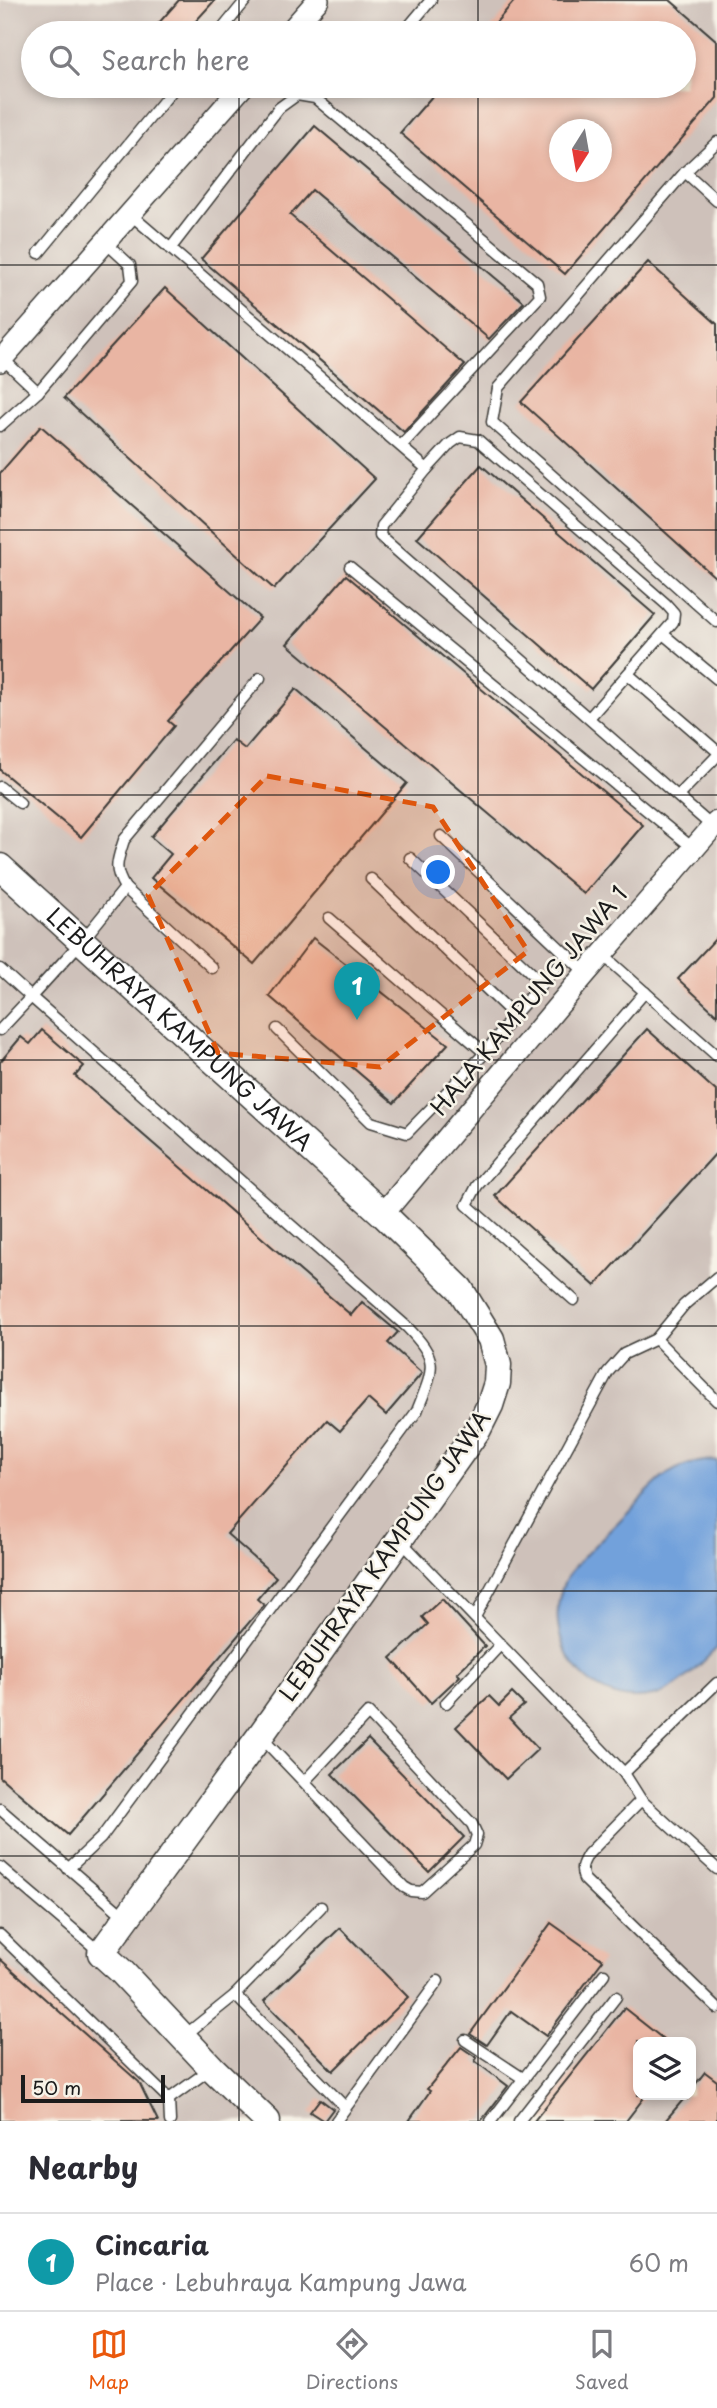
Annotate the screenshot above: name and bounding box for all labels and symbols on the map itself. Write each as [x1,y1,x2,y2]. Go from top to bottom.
north arrow [549,119,612,182]
your location [421,855,455,889]
street label: HALA KAMPUNG JAWA 1 [421,877,635,1123]
street label: LEBUHRAYA KAMPUNG JAWA [39,898,321,1158]
pin: 1 [334,962,380,1020]
street label: LEBUHRAYA KAMPUNG JAWA [269,1402,498,1708]
scale bar [21,2072,164,2104]

